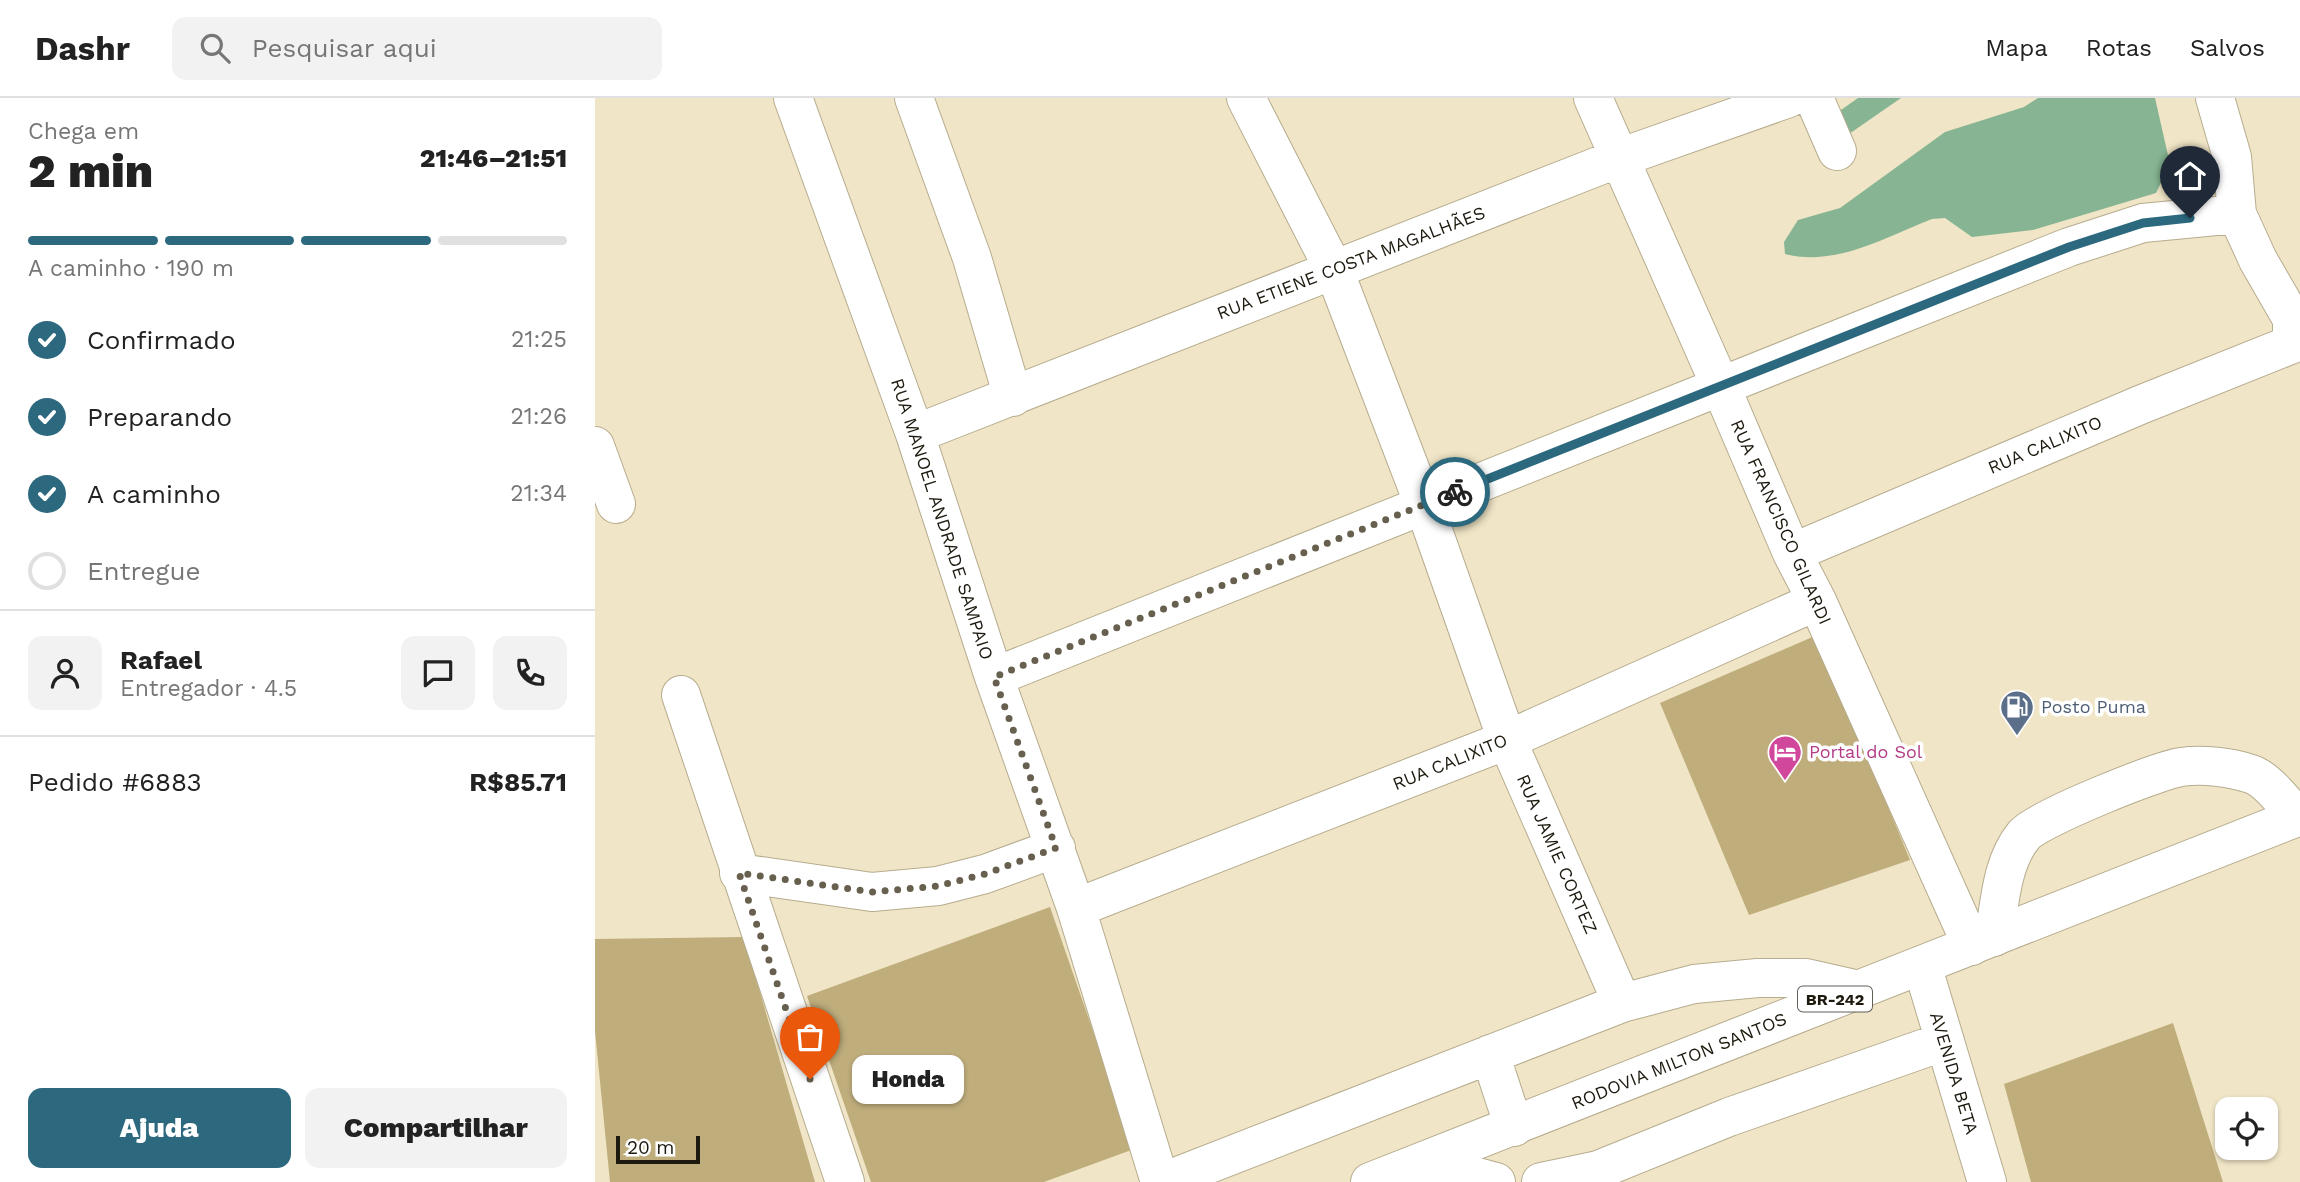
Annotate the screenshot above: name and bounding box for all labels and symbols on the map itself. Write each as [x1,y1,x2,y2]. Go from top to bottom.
pin [2160,146,2220,218]
street label: RUA ETIENE COSTA MAGALHÃES [1214,202,1488,324]
street label: RUA MANOEL ANDRADE SAMPAIO [887,375,998,662]
street label: RUA CALIXITO [1985,411,2105,478]
street label: RUA FRANCISCO GILARDI [1727,416,1836,628]
courier [1420,457,1490,527]
fuel station icon: Posto Puma [1998,688,2036,737]
place label: Posto Puma [2041,696,2146,717]
street label: RUA CALIXITO [1389,729,1510,794]
hotel icon: Portal do Sol [1766,733,1804,782]
place label: Portal do Sol [1809,741,1923,762]
street label: RUA JAMIE CORTEZ [1513,771,1602,937]
road number: BR-242 [1798,986,1872,1012]
pin [780,1007,840,1079]
street label: RODOVIA MILTON SANTOS [1568,1008,1789,1113]
street label: AVENIDA BETA [1926,1009,1983,1137]
callout: Honda [852,1054,964,1104]
scale bar [616,1133,700,1165]

